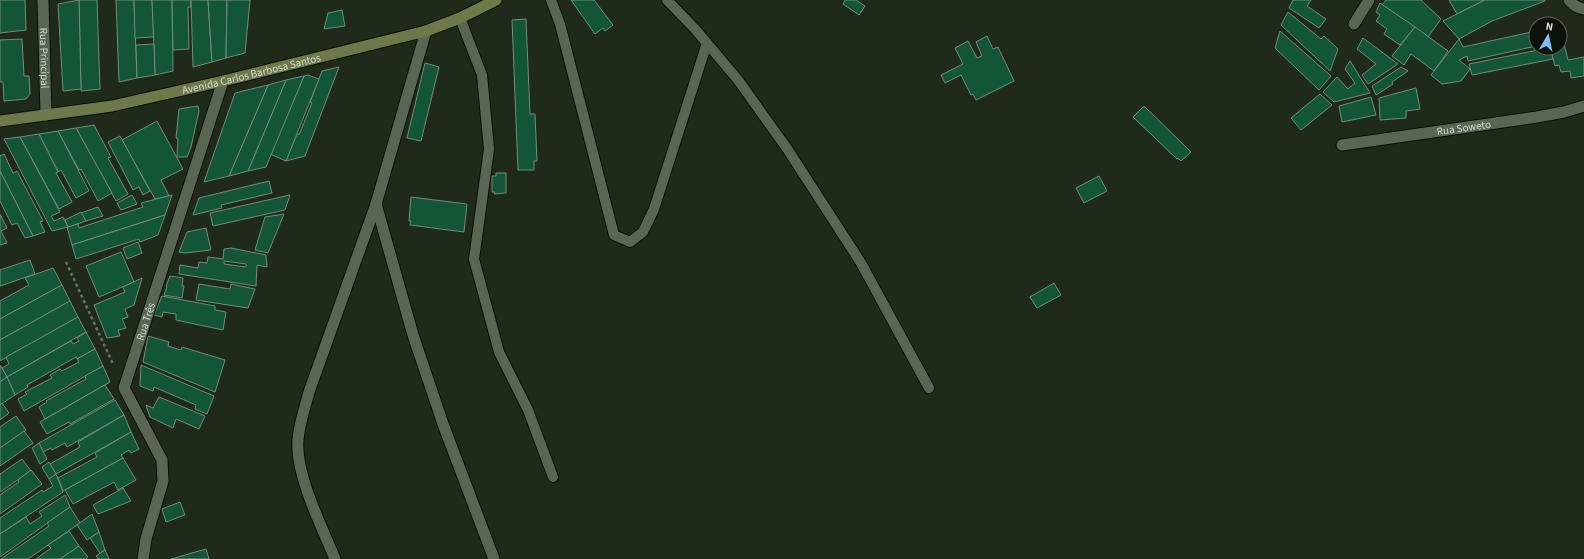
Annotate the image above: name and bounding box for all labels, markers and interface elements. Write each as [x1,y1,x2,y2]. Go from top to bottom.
north arrow [1528,16,1568,56]
text: N [1545,19,1554,35]
street label: Rua Principal [36,27,53,89]
street label: Avenida Carlos Barbosa Santos [181,50,323,98]
street label: Rua Soweto [1436,116,1492,139]
street label: Rua Três [132,300,159,342]

